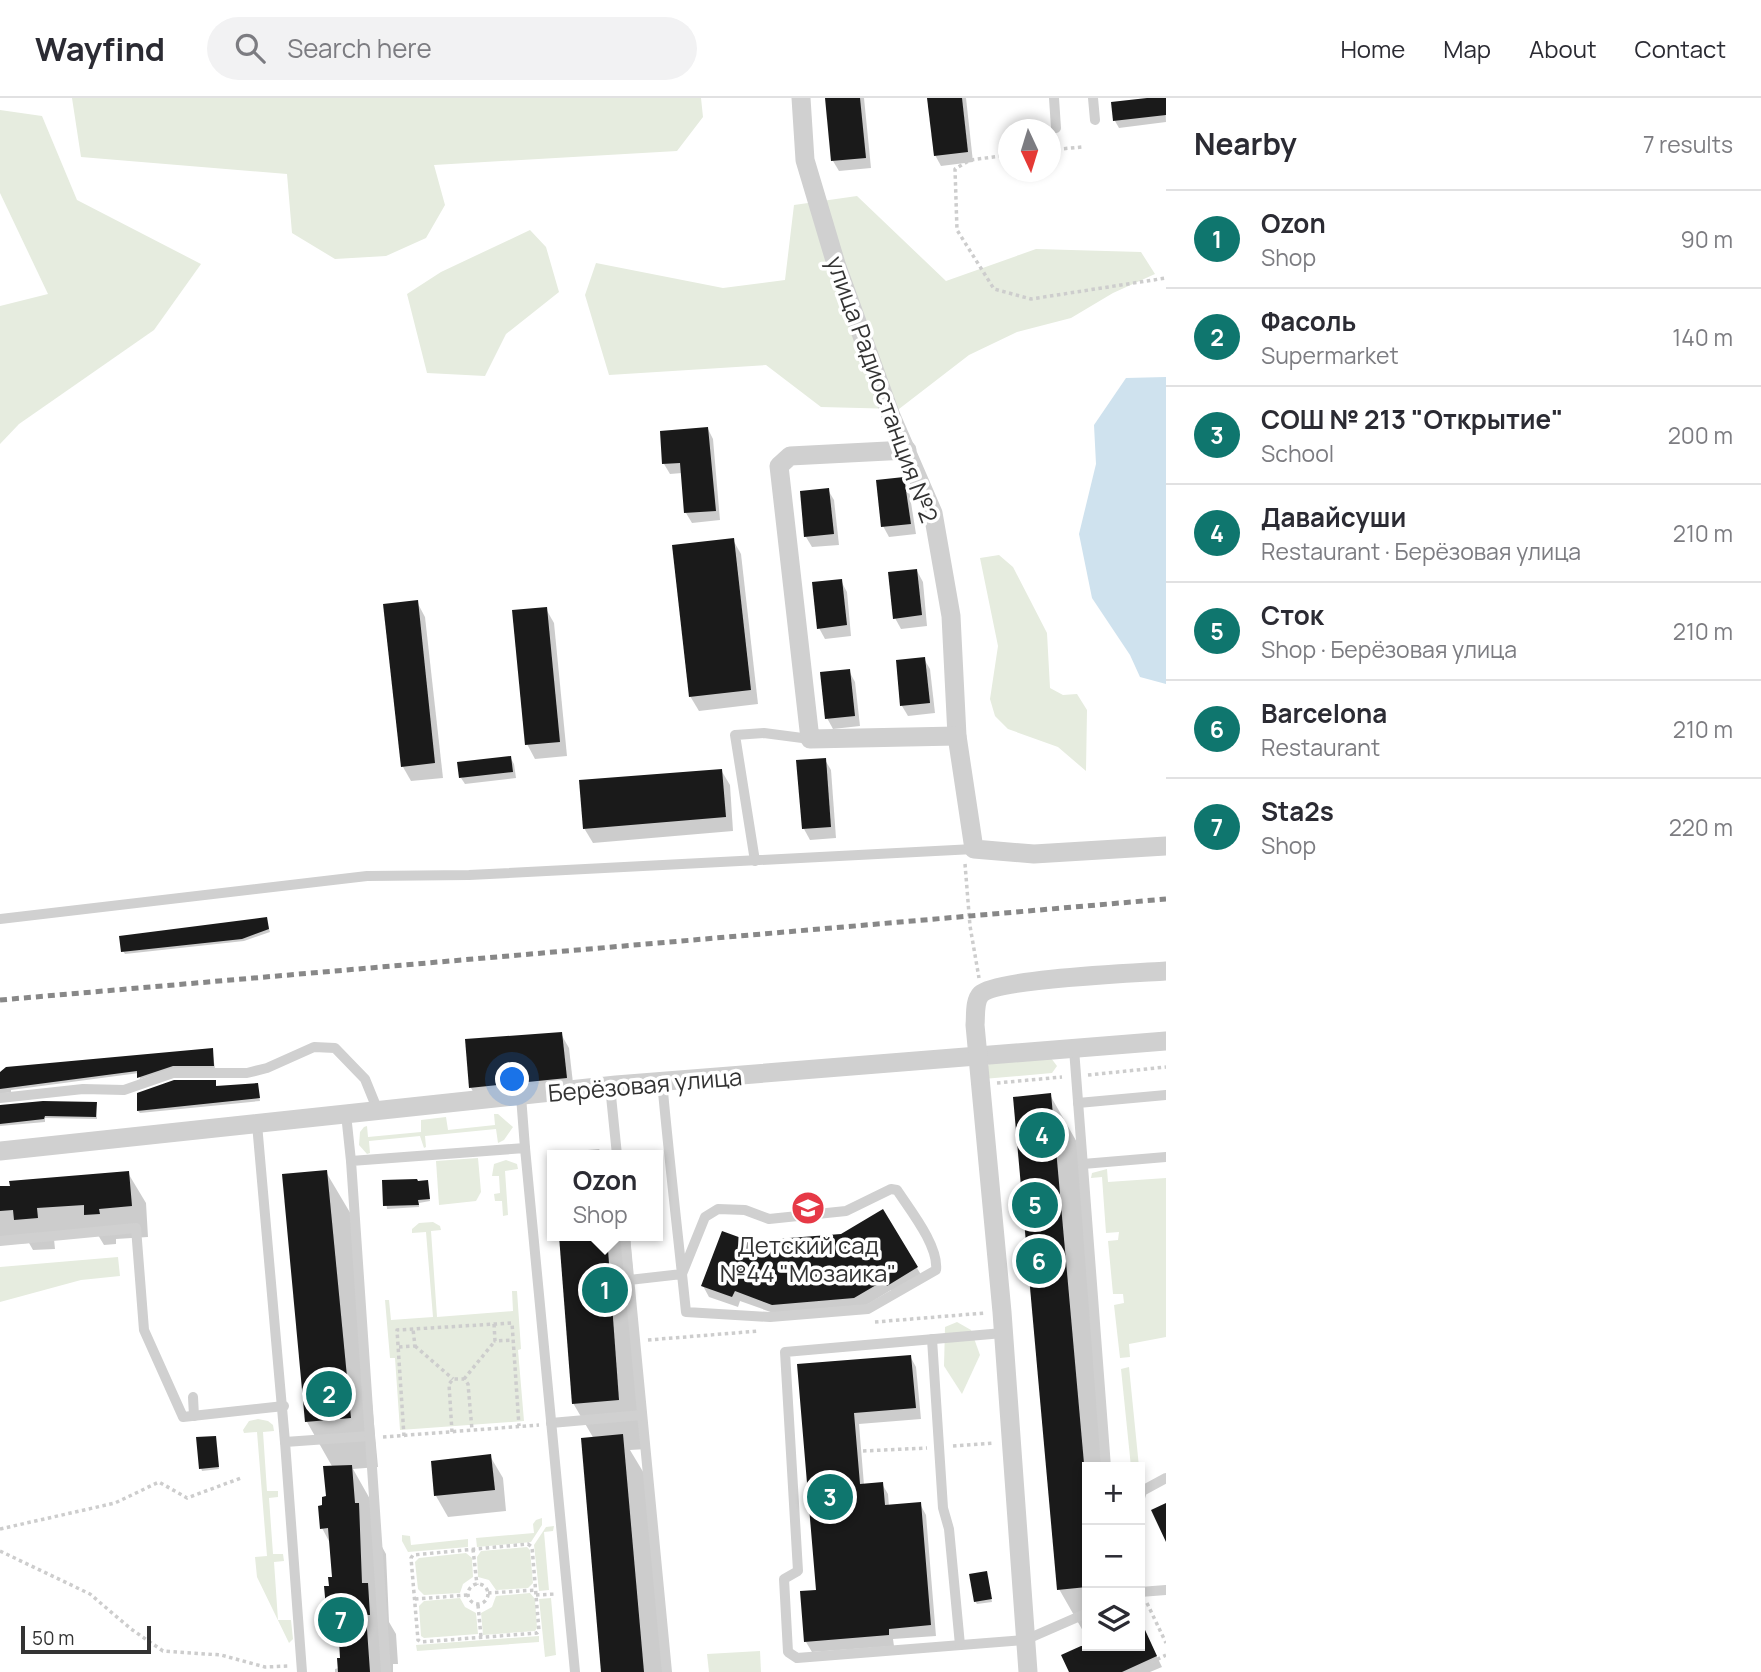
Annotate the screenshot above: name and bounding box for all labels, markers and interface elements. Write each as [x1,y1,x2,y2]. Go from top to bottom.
search box [207,17,697,80]
text: Wayfind [35,26,165,71]
icon: search [231,29,269,67]
text: Search here [287,30,432,66]
text: Home [1340,32,1405,65]
text: Map [1443,32,1491,65]
text: About [1529,32,1597,65]
text: Contact [1635,32,1726,65]
north arrow [998,119,1061,182]
text: Nearby [1194,123,1297,164]
text: 7 results [1643,128,1733,160]
text: Ozon [1261,205,1326,241]
text: 1 [1212,223,1222,255]
text: 90 m [1681,223,1733,255]
text: Shop [1261,241,1316,273]
street label: улица Радиостанция №2 [819,251,947,527]
text: Фасоль [1261,303,1356,339]
text: 2 [1210,321,1224,353]
text: 140 m [1672,321,1733,353]
text: Supermarket [1261,339,1399,371]
text: СОШ № 213 "Открытие" [1261,401,1563,437]
text: 3 [1210,419,1224,451]
text: 200 m [1668,419,1733,451]
text: School [1261,437,1334,469]
text: Давайсуши [1261,499,1406,535]
text: 4 [1210,517,1224,549]
text: 210 m [1673,517,1733,549]
text: Restaurant · Берёзовая улица [1261,535,1581,567]
text: Сток [1261,597,1324,633]
text: 5 [1210,615,1224,647]
text: 210 m [1673,615,1733,647]
text: Shop · Берёзовая улица [1261,633,1517,665]
text: Barcelona [1261,695,1387,731]
text: 6 [1210,713,1224,745]
text: 210 m [1673,713,1733,745]
text: Restaurant [1261,731,1380,763]
text: Sta2s [1261,793,1334,829]
text: 7 [1211,811,1223,843]
text: 220 m [1669,811,1733,843]
text: Shop [1261,829,1316,861]
street label: Берёзовая улица [547,1059,743,1109]
your location [495,1062,529,1096]
pin: 4 [1019,1109,1065,1161]
popup [547,1150,663,1241]
text: Ozon [573,1162,637,1198]
pin: 5 [1012,1179,1058,1231]
school or university icon: Детский сад №44 "Мозаика" [789,1189,827,1227]
text: Shop [573,1198,628,1230]
place label: Детский сад №44 "Мозаика" [720,1228,896,1289]
pin: 6 [1016,1235,1062,1287]
pin: 1 [582,1264,628,1316]
pin: 2 [306,1368,352,1420]
map controls [1082,1462,1145,1651]
button: + [1082,1462,1145,1525]
pin: 3 [807,1471,853,1523]
button: − [1082,1525,1145,1588]
button: layers [1082,1588,1145,1651]
pin: 7 [318,1594,364,1646]
scale bar [21,1623,150,1655]
text: 50 m [32,1625,74,1651]

